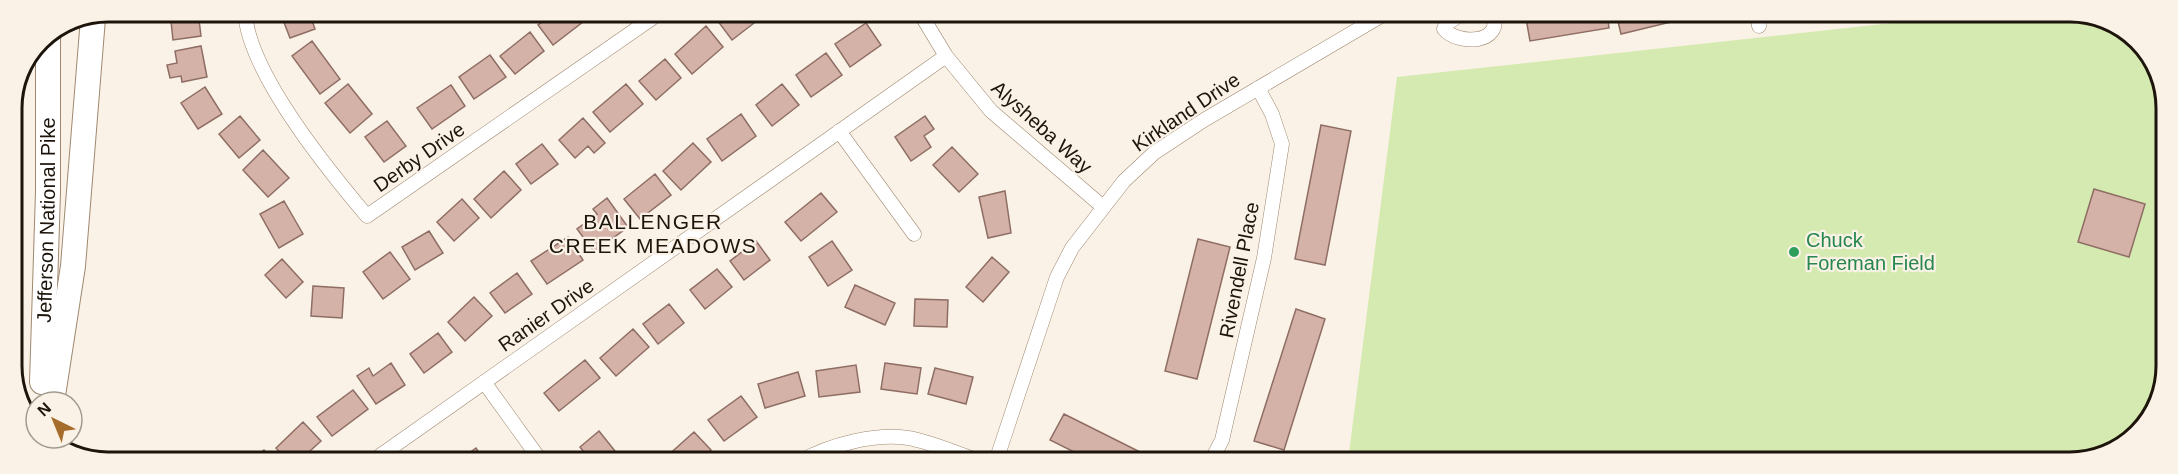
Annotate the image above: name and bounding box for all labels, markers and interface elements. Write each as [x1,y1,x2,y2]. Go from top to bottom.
street label: Kirkland Drive [1128,68,1244,156]
street label: Alysheba Way [987,76,1097,178]
street label: Jefferson National Pike [33,117,59,323]
street label: Derby Drive [369,118,469,196]
street label: Rivendell Place [1215,200,1263,340]
district label: BALLENGER CREEK MEADOWS [549,210,757,257]
place label: Chuck Foreman Field [1806,229,1935,274]
marker: Chuck Foreman Field [1787,245,1801,259]
street label: Ranier Drive [494,274,598,356]
north arrow [24,390,84,450]
text: N [34,399,54,420]

